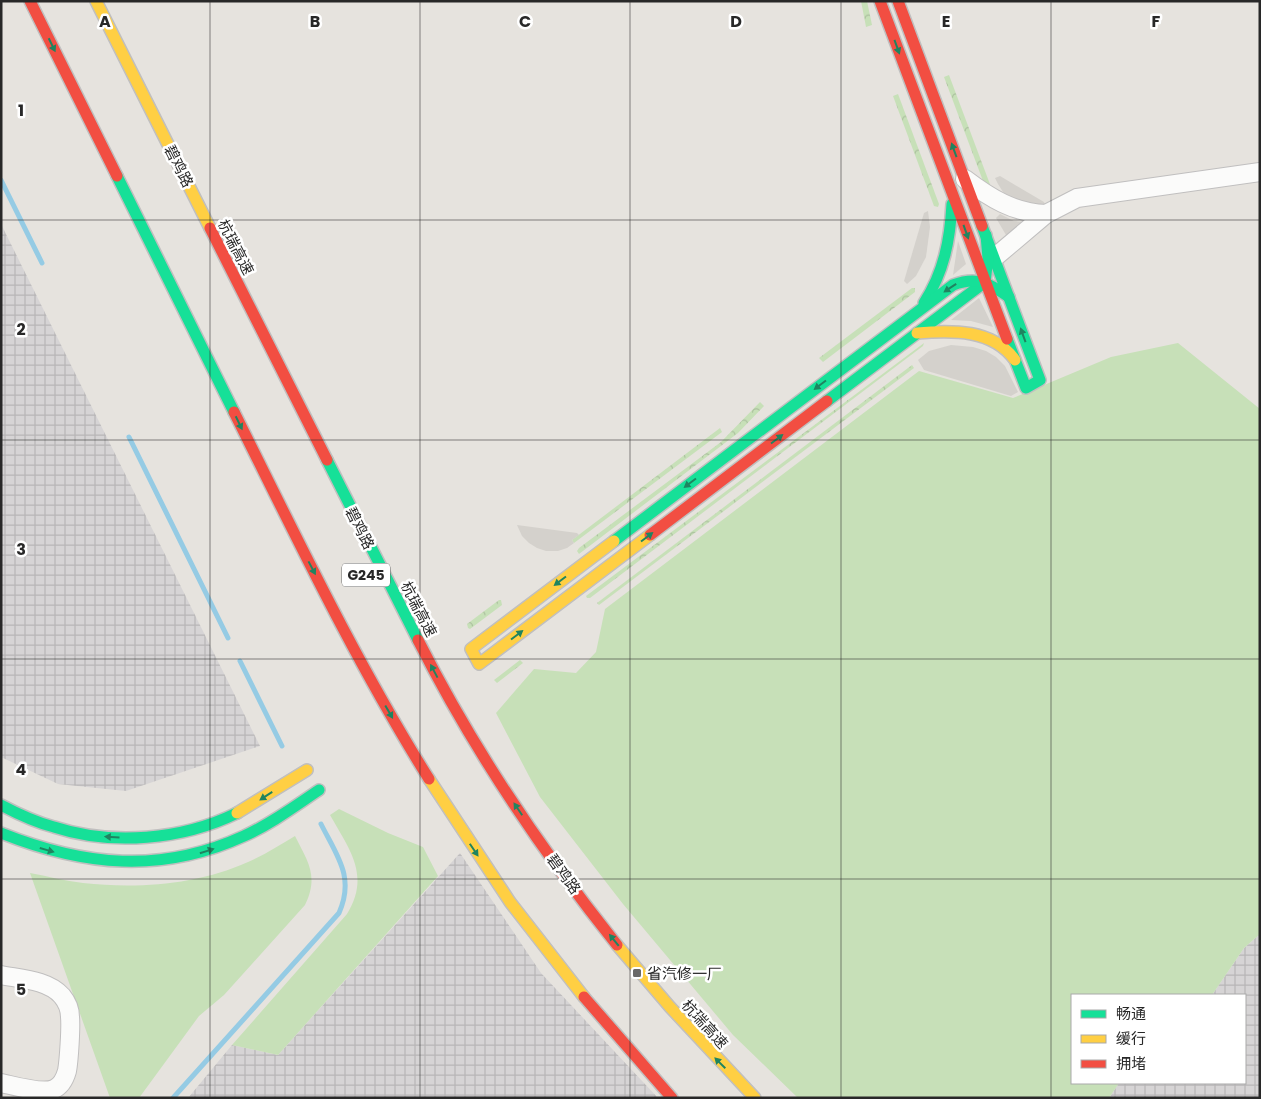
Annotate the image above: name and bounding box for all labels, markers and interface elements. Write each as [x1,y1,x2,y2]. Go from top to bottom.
text: A [99,10,111,33]
text: B [310,10,320,33]
text: C [519,10,531,33]
text: D [730,10,742,33]
text: E [942,10,950,33]
text: F [1152,10,1161,33]
one-way arrow [48,38,56,52]
one-way arrow [893,40,901,55]
text: 1 [18,99,24,122]
street label: 碧鸡路 [159,141,199,191]
one-way arrow [950,142,958,157]
street label: 杭瑞高速 [213,215,259,279]
one-way arrow [962,225,970,240]
one-way arrow [943,283,957,293]
text: 2 [16,318,26,341]
one-way arrow [1019,327,1026,342]
one-way arrow [814,380,827,391]
one-way arrow [235,416,243,430]
one-way arrow [770,434,784,444]
one-way arrow [683,478,697,488]
street label: 碧鸡路 [340,503,380,553]
one-way arrow [640,531,653,542]
text: 3 [16,538,26,561]
one-way arrow [308,561,316,576]
road number: G245 [342,564,390,586]
one-way arrow [553,576,567,586]
street label: 杭瑞高速 [396,577,442,641]
one-way arrow [510,629,523,640]
one-way arrow [430,663,438,678]
one-way arrow [384,705,393,718]
text: 4 [16,758,27,781]
one-way arrow [259,791,272,801]
one-way arrow [513,803,523,816]
one-way arrow [103,833,119,841]
one-way arrow [469,843,479,856]
one-way arrow [199,846,214,854]
one-way arrow [39,847,54,855]
street label: 碧鸡路 [542,850,586,898]
one-way arrow [608,934,619,947]
place label: 省汽修一厂 [647,963,722,984]
marker: 省汽修一厂 [631,967,643,979]
text: 5 [16,978,26,1001]
legend [1071,994,1246,1084]
street label: 杭瑞高速 [677,995,733,1053]
text: 畅通 [1116,1003,1146,1024]
text: 缓行 [1116,1028,1146,1049]
text: 拥堵 [1116,1053,1146,1074]
one-way arrow [714,1058,726,1070]

